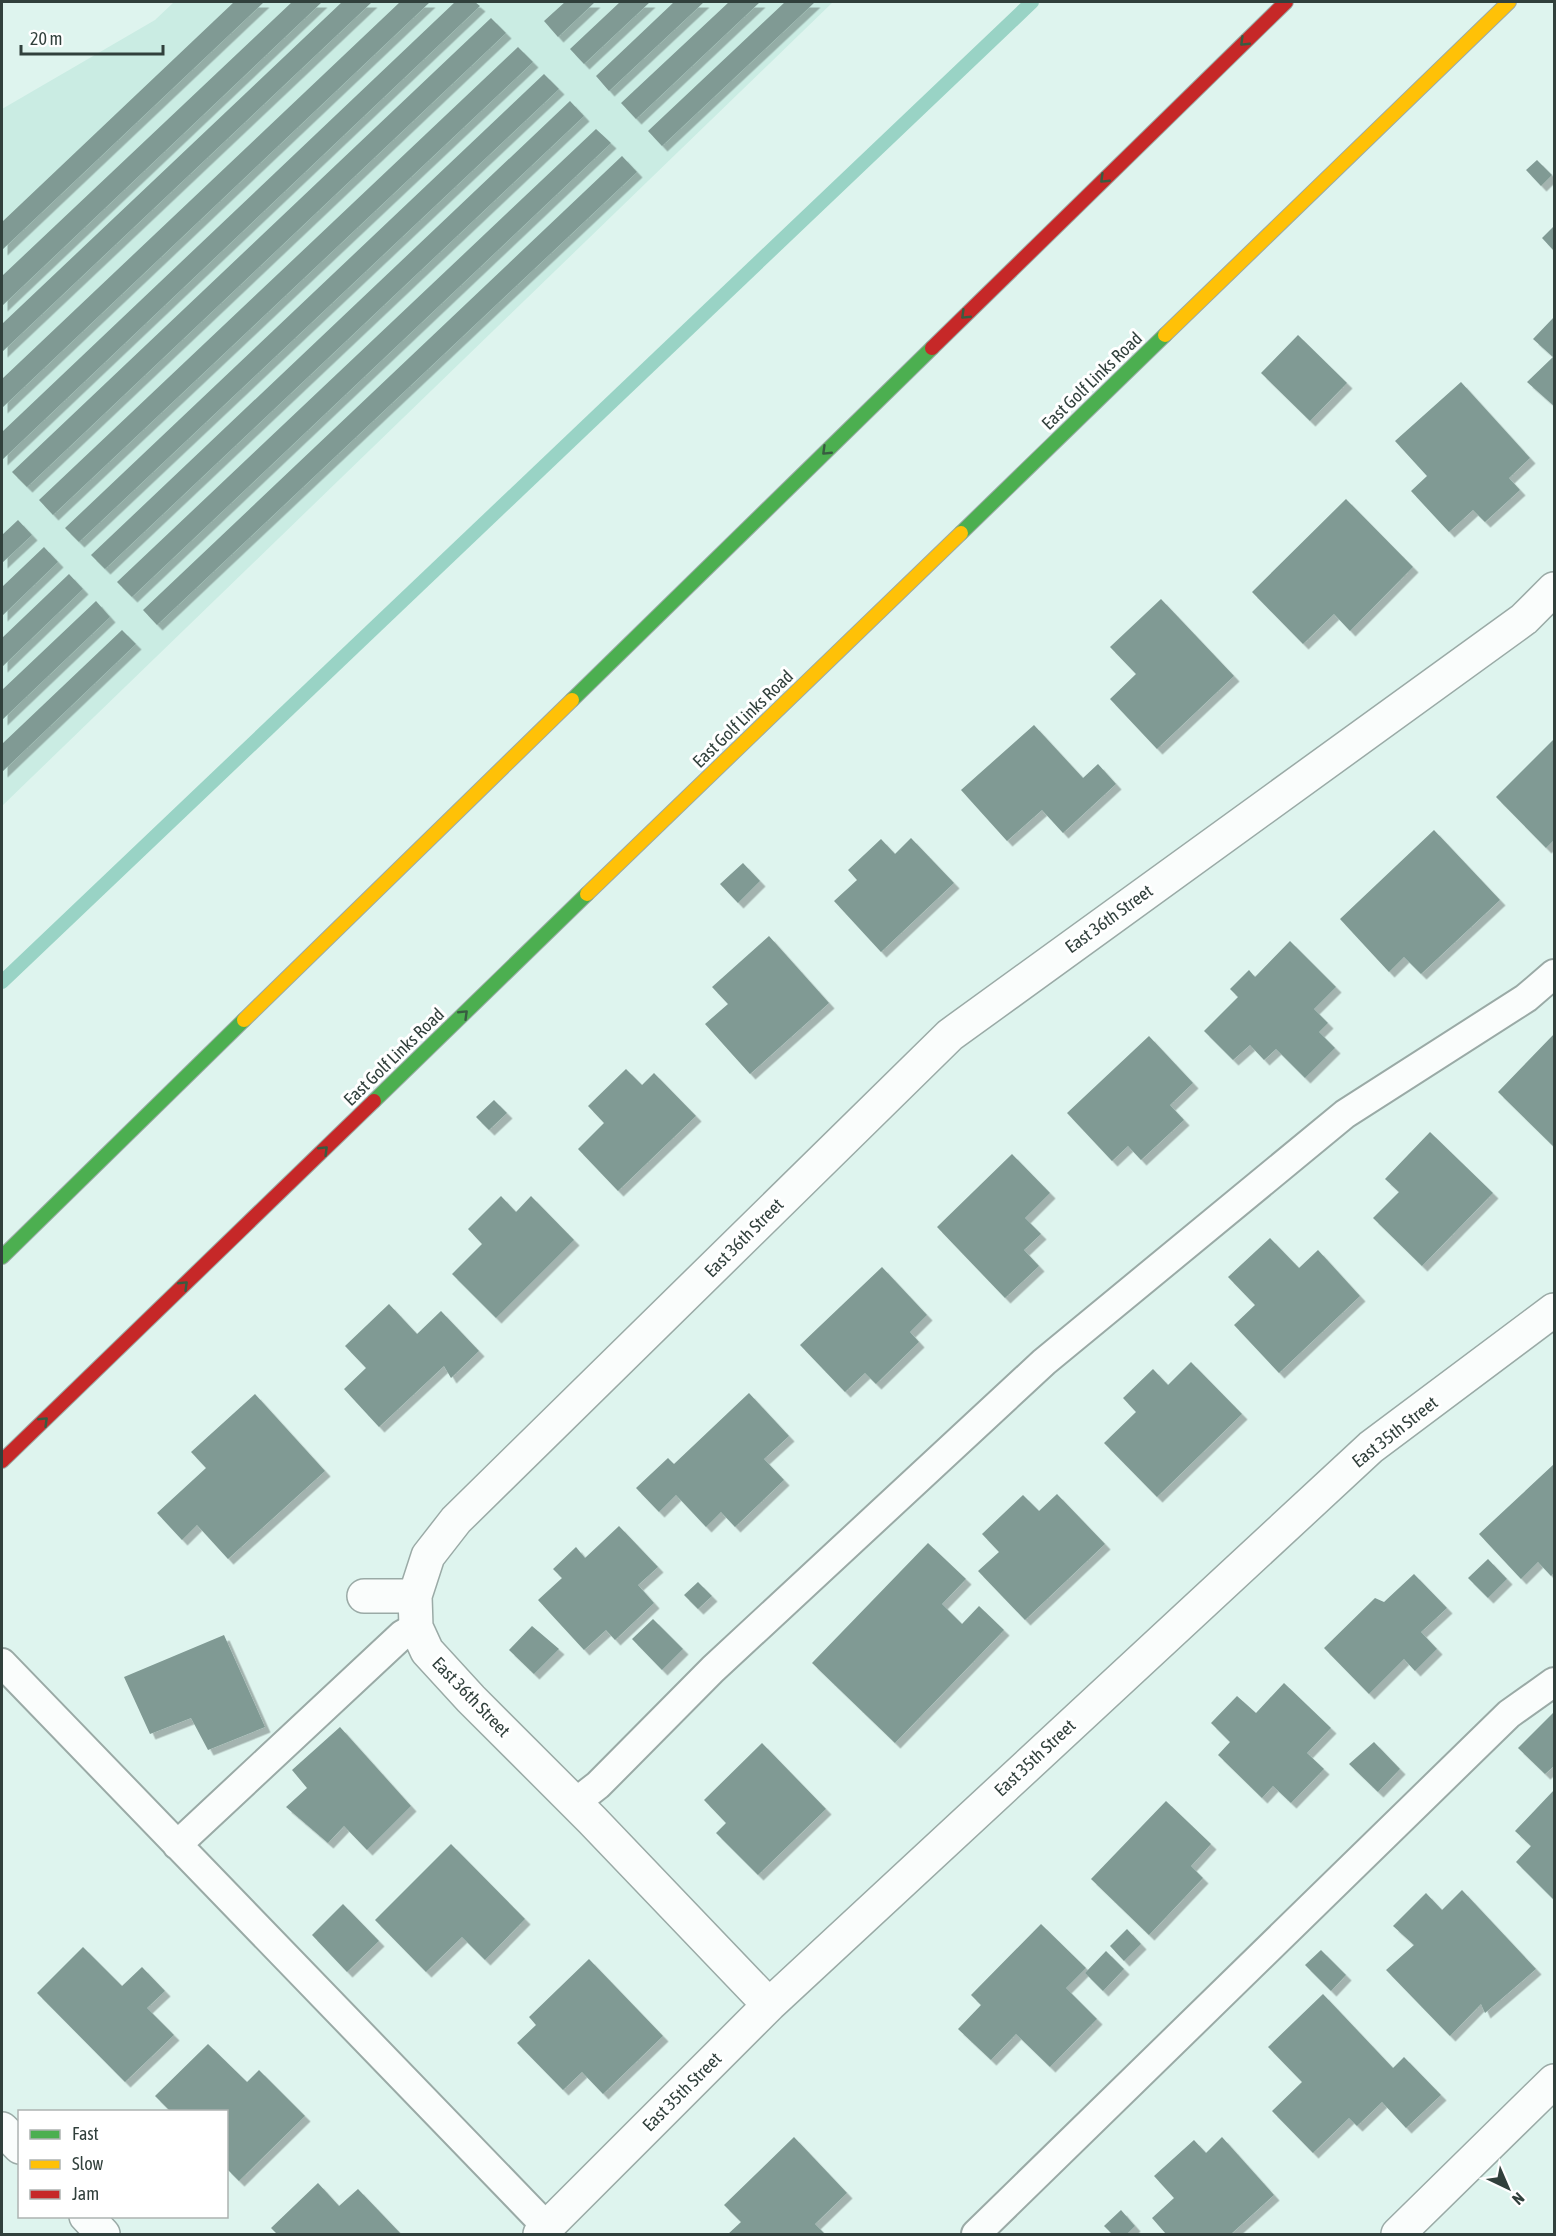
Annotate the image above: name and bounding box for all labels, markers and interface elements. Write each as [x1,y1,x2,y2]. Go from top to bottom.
scale bar [21,18,164,56]
text: 20 m [30,28,62,49]
one-way arrow [1240,35,1251,46]
one-way arrow [1101,171,1112,182]
one-way arrow [961,308,971,319]
street label: East Golf Links Road [1037,328,1146,434]
one-way arrow [822,444,833,455]
street label: East Golf Links Road [688,666,797,772]
street label: East 36th Street [1061,880,1156,957]
street label: East Golf Links Road [339,1004,448,1110]
one-way arrow [457,1010,467,1021]
one-way arrow [316,1146,327,1157]
street label: East 36th Street [700,1194,787,1281]
one-way arrow [177,1281,187,1292]
street label: East 35th Street [1348,1392,1442,1472]
one-way arrow [37,1417,47,1428]
street label: East 36th Street [428,1652,515,1741]
street label: East 35th Street [990,1715,1079,1800]
street label: East 35th Street [638,2048,725,2135]
legend [18,2110,228,2218]
text: Fast [72,2123,99,2144]
text: Slow [72,2153,103,2174]
north arrow [1478,2158,1538,2218]
text: Jam [72,2183,99,2204]
text: N [1509,2189,1528,2209]

